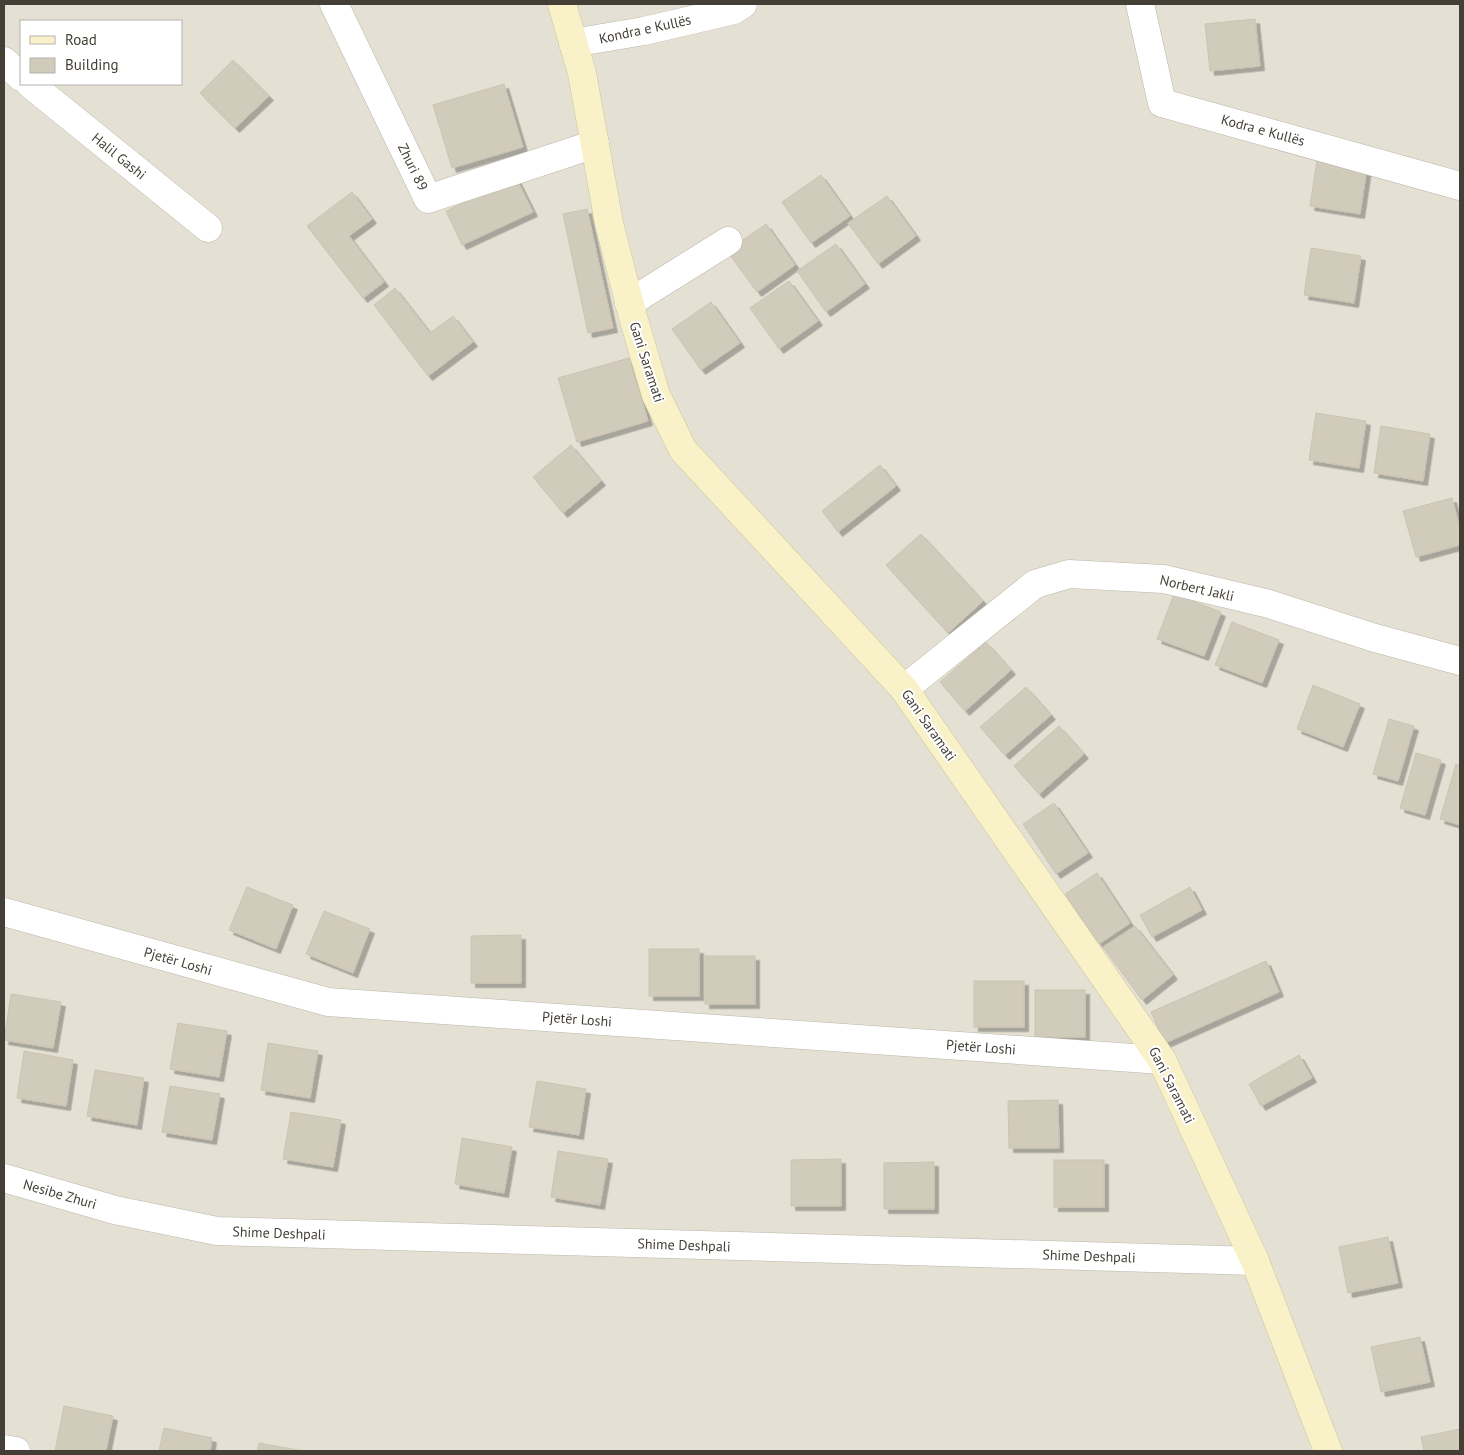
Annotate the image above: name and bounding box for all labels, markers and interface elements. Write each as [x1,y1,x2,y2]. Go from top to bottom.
street label: Kondra e Kullës [597,10,693,48]
legend [20,20,182,85]
text: Road [65,30,97,49]
text: Building [65,55,119,74]
street label: Kodra e Kullës [1219,110,1307,150]
street label: Halil Gashi [88,129,150,183]
street label: Zhuri 89 [394,140,432,194]
street label: Gani Saramati [626,319,668,405]
street label: Norbert Jakli [1158,571,1236,605]
street label: Gani Saramati [898,686,960,764]
street label: Pjetër Loshi [142,943,214,979]
street label: Pjetër Loshi [541,1008,613,1030]
street label: Pjetër Loshi [945,1036,1017,1058]
street label: Gani Saramati [1145,1044,1199,1126]
street label: Nesibe Zhuri [21,1175,99,1213]
street label: Shime Deshpali [232,1222,326,1244]
street label: Shime Deshpali [637,1234,731,1256]
street label: Shime Deshpali [1042,1245,1136,1267]

